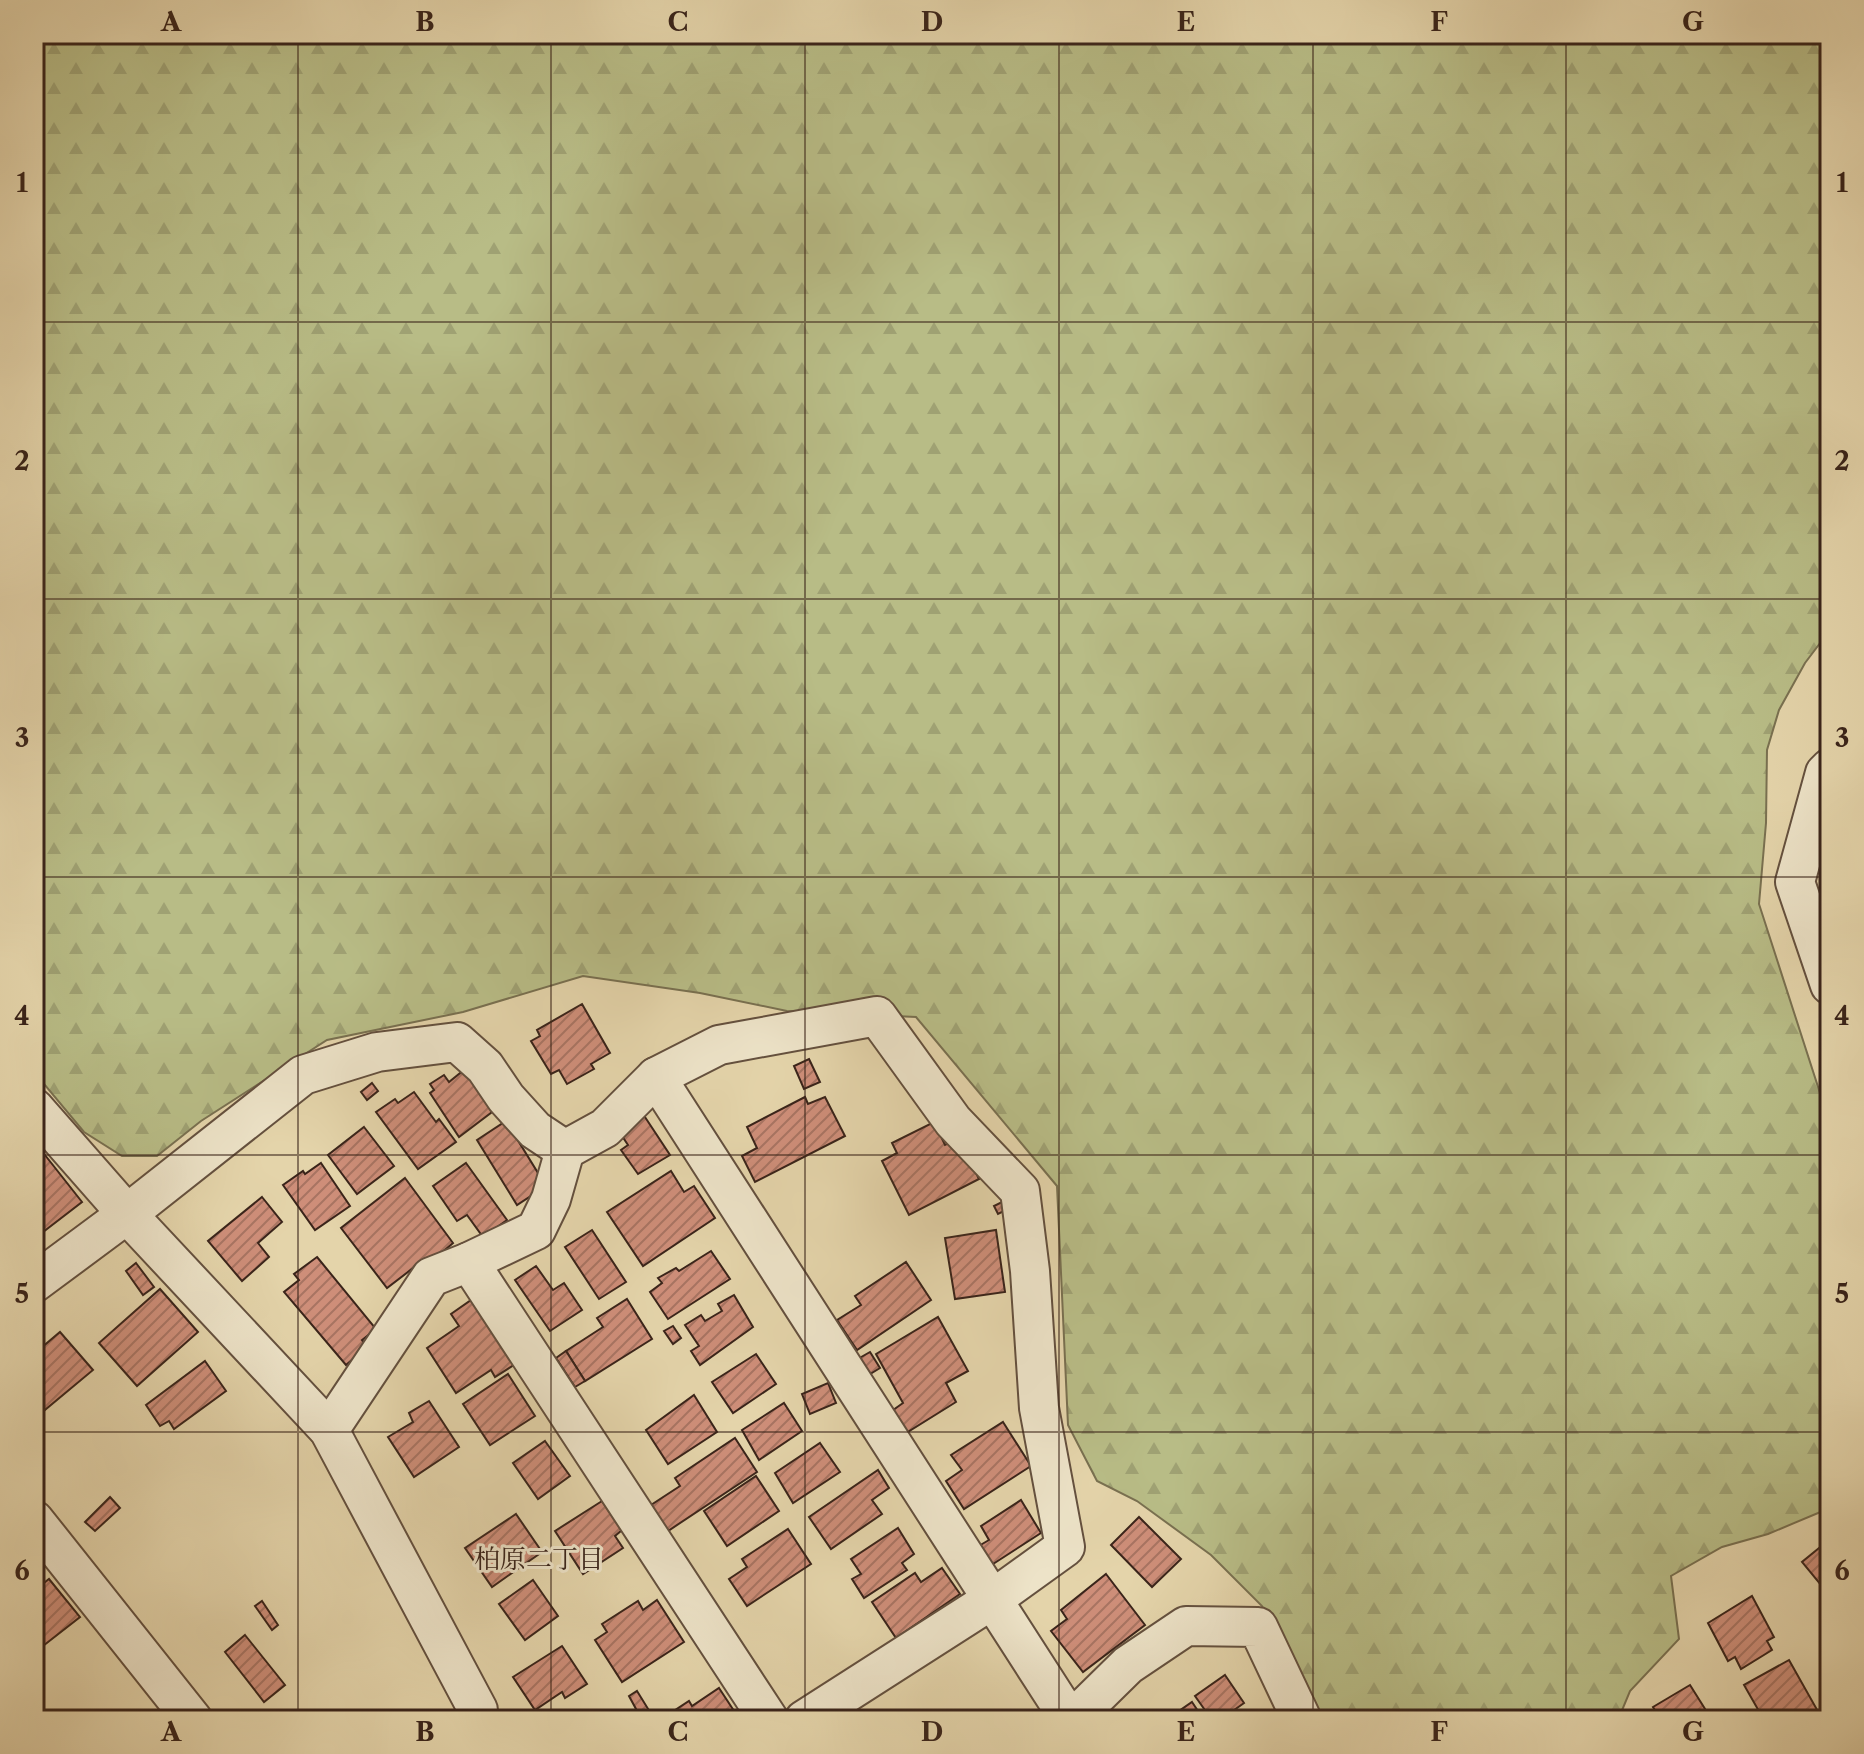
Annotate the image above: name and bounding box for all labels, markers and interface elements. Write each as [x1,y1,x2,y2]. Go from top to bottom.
text: A [160,6,182,38]
text: B [415,6,435,38]
text: C [668,6,688,38]
text: D [921,6,943,38]
text: E [1177,6,1195,38]
text: F [1430,6,1448,38]
text: G [1682,6,1704,38]
text: 1 [16,167,28,199]
text: 1 [1836,167,1848,199]
text: 2 [14,445,30,477]
text: 2 [1834,445,1850,477]
text: 3 [15,722,29,754]
text: 3 [1835,722,1849,754]
text: 4 [14,1000,30,1032]
text: 4 [1834,1000,1850,1032]
text: 5 [15,1278,29,1310]
text: 5 [1835,1278,1849,1310]
district label: 柏原二丁目 [474,1543,604,1575]
text: 6 [14,1555,30,1587]
text: 6 [1834,1555,1850,1587]
text: A [160,1716,182,1748]
text: B [415,1716,435,1748]
text: C [668,1716,688,1748]
text: D [921,1716,943,1748]
text: E [1177,1716,1195,1748]
text: F [1430,1716,1448,1748]
text: G [1682,1716,1704,1748]

